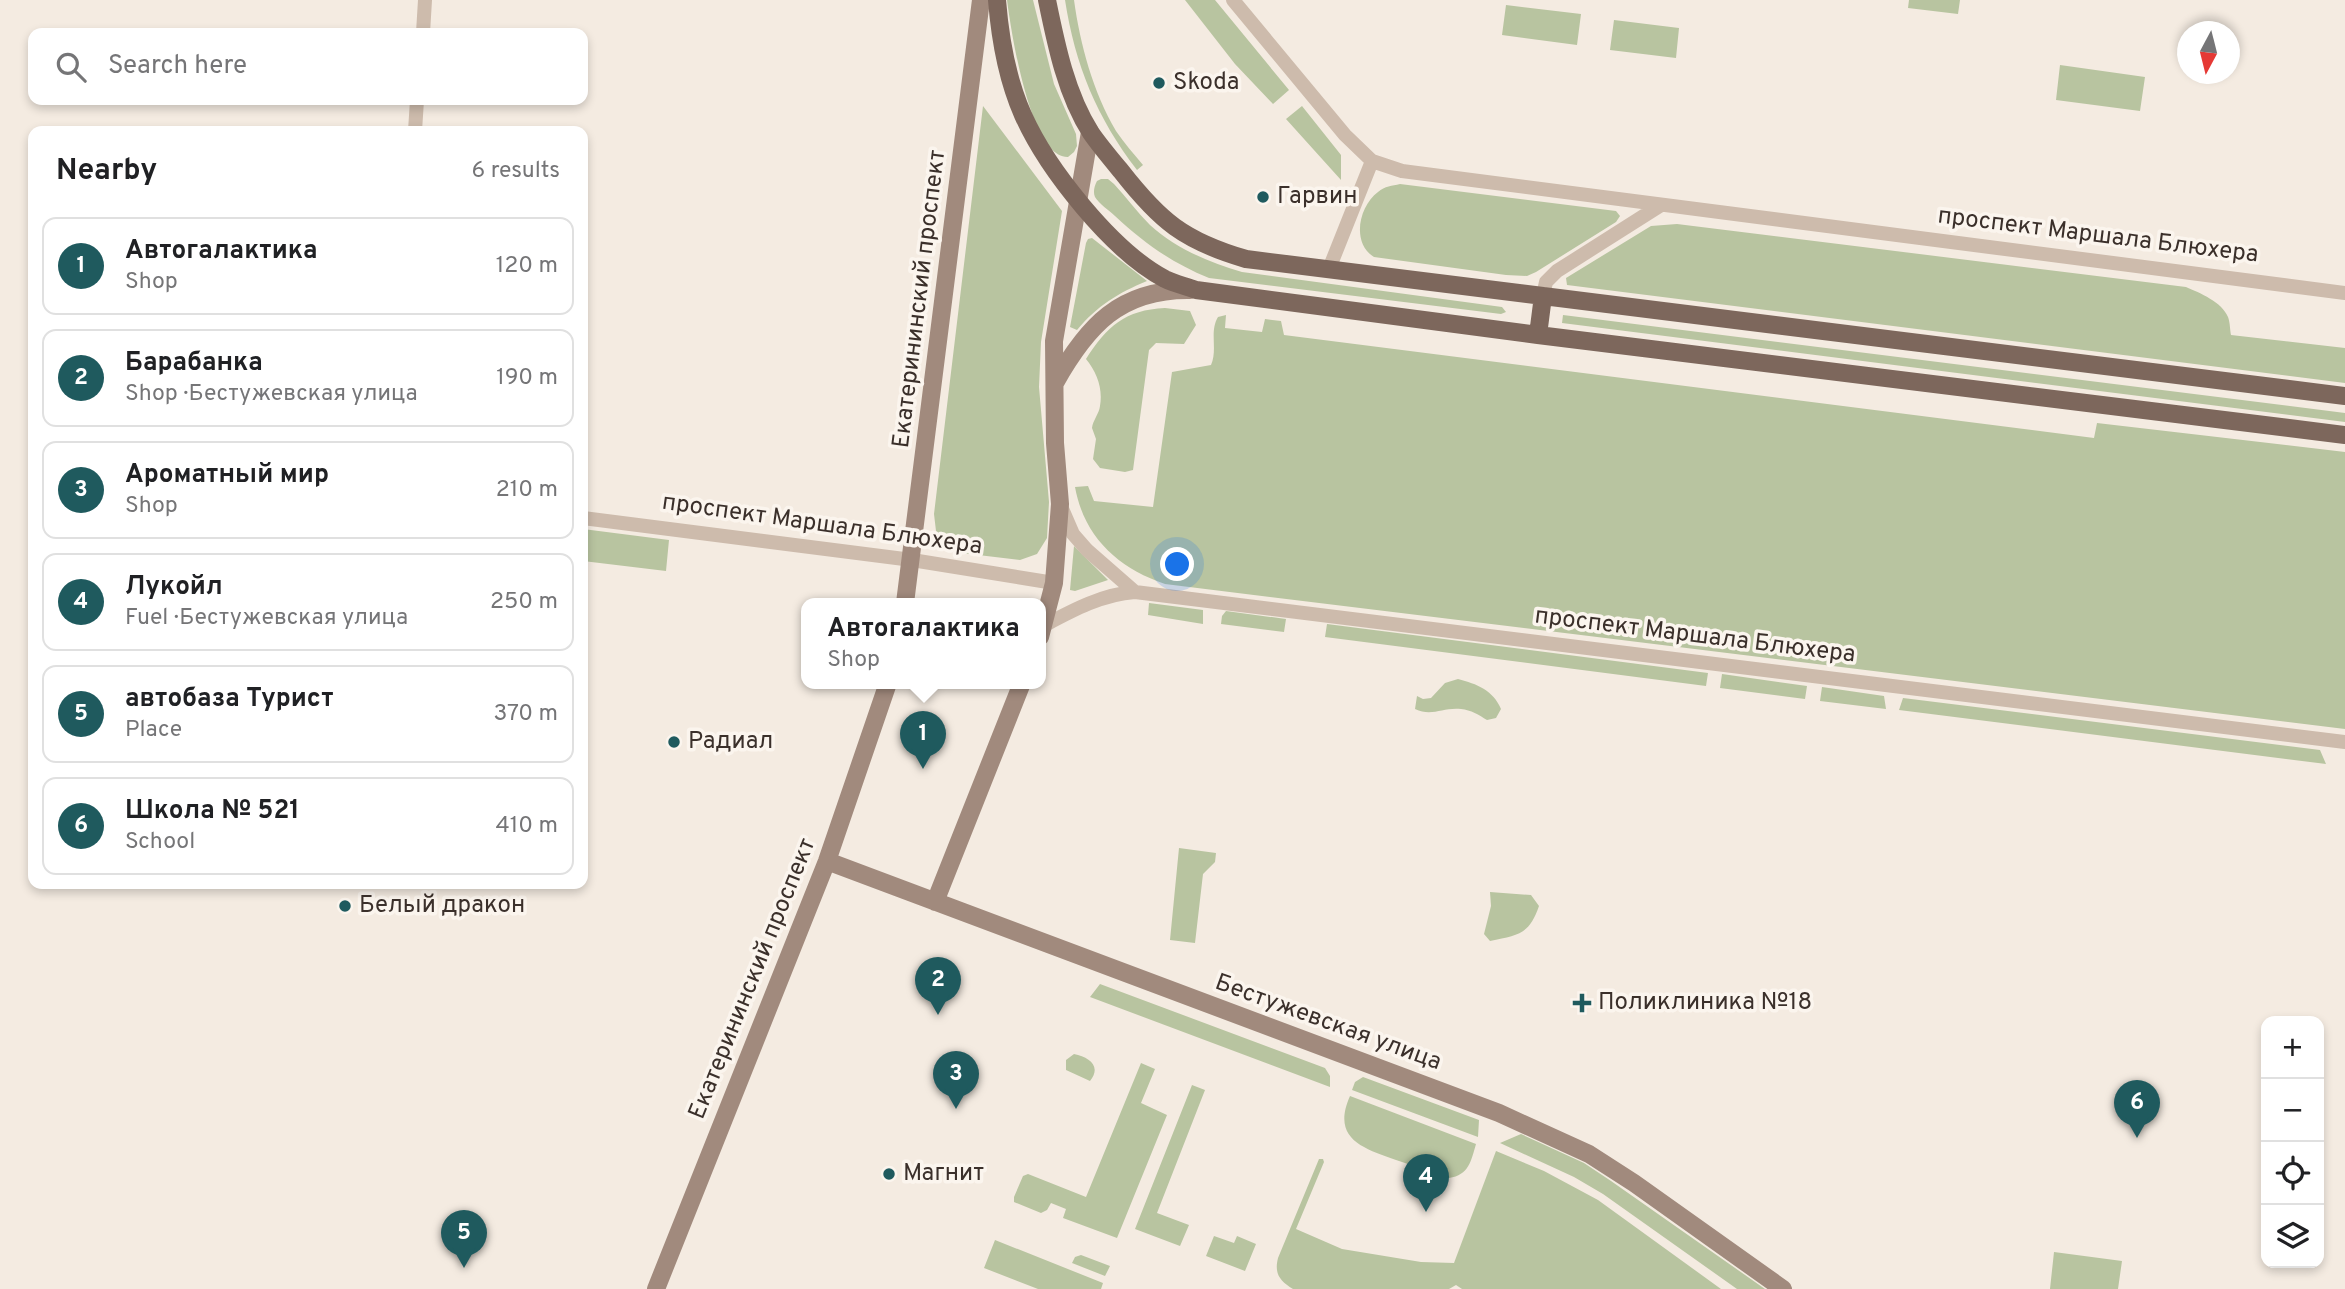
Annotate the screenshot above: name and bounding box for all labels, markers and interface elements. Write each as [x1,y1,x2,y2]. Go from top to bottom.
north arrow [2177,21,2240,84]
search box [28,28,588,105]
icon: search [52,48,90,86]
text: Search here [108,50,247,83]
place label: Skoda [1173,68,1239,98]
marker: Skoda [1151,75,1167,91]
street label: Екатерининский проспект [887,148,953,450]
text: Nearby [56,153,157,190]
text: 6 results [472,157,560,186]
place label: Гарвин [1277,182,1357,212]
marker: Гарвин [1255,189,1271,205]
street label: проспект Маршала Блюхера [1936,201,2260,271]
text: Автогалактика [125,235,317,268]
text: 1 [76,252,86,281]
text: 120 m [496,252,558,281]
text: Shop [125,268,178,297]
text: Барабанка [125,347,263,380]
text: 2 [74,364,88,393]
text: 190 m [496,364,558,393]
text: Shop · Бестужевская улица [125,380,418,409]
text: Ароматный мир [125,459,329,492]
text: 3 [74,476,88,505]
text: 210 m [496,476,558,505]
street label: проспект Маршала Блюхера [660,488,984,562]
text: Shop [125,492,178,521]
your location [1160,547,1194,581]
text: Лукойл [125,571,223,604]
text: 4 [74,588,88,617]
text: 250 m [490,588,558,617]
popup [801,598,1046,689]
street label: проспект Маршала Блюхера [1533,601,1857,671]
text: Fuel · Бестужевская улица [125,604,408,633]
text: Автогалактика [827,613,1020,646]
text: Shop [827,646,880,675]
text: автобаза Турист [125,683,333,716]
text: 5 [74,700,88,729]
text: 370 m [493,700,558,729]
pin: 1 [900,711,946,769]
text: Place [125,716,182,745]
place label: Радиал [688,727,773,757]
marker: Радиал [666,734,682,750]
text: Школа № 521 [125,795,300,828]
text: 6 [74,812,88,841]
text: 410 m [495,812,558,841]
text: School [125,828,195,857]
street label: Екатерининский проспект [683,834,823,1124]
place label: Белый дракон [359,891,525,921]
marker: Белый дракон [337,898,353,914]
pin: 2 [915,957,961,1015]
street label: Бестужевская улица [1211,968,1445,1078]
place label: Поликлиника №18 [1598,988,1812,1018]
marker: Поликлиника №18 [1572,993,1592,1013]
map controls [2261,1016,2324,1268]
button: + [2261,1016,2324,1079]
pin: 3 [933,1051,979,1109]
button: − [2261,1079,2324,1142]
pin: 6 [2114,1080,2160,1138]
button: locate [2261,1142,2324,1205]
pin: 4 [1403,1154,1449,1212]
place label: Магнит [903,1159,984,1189]
marker: Магнит [881,1166,897,1182]
button: layers [2261,1205,2324,1268]
pin: 5 [441,1210,487,1268]

